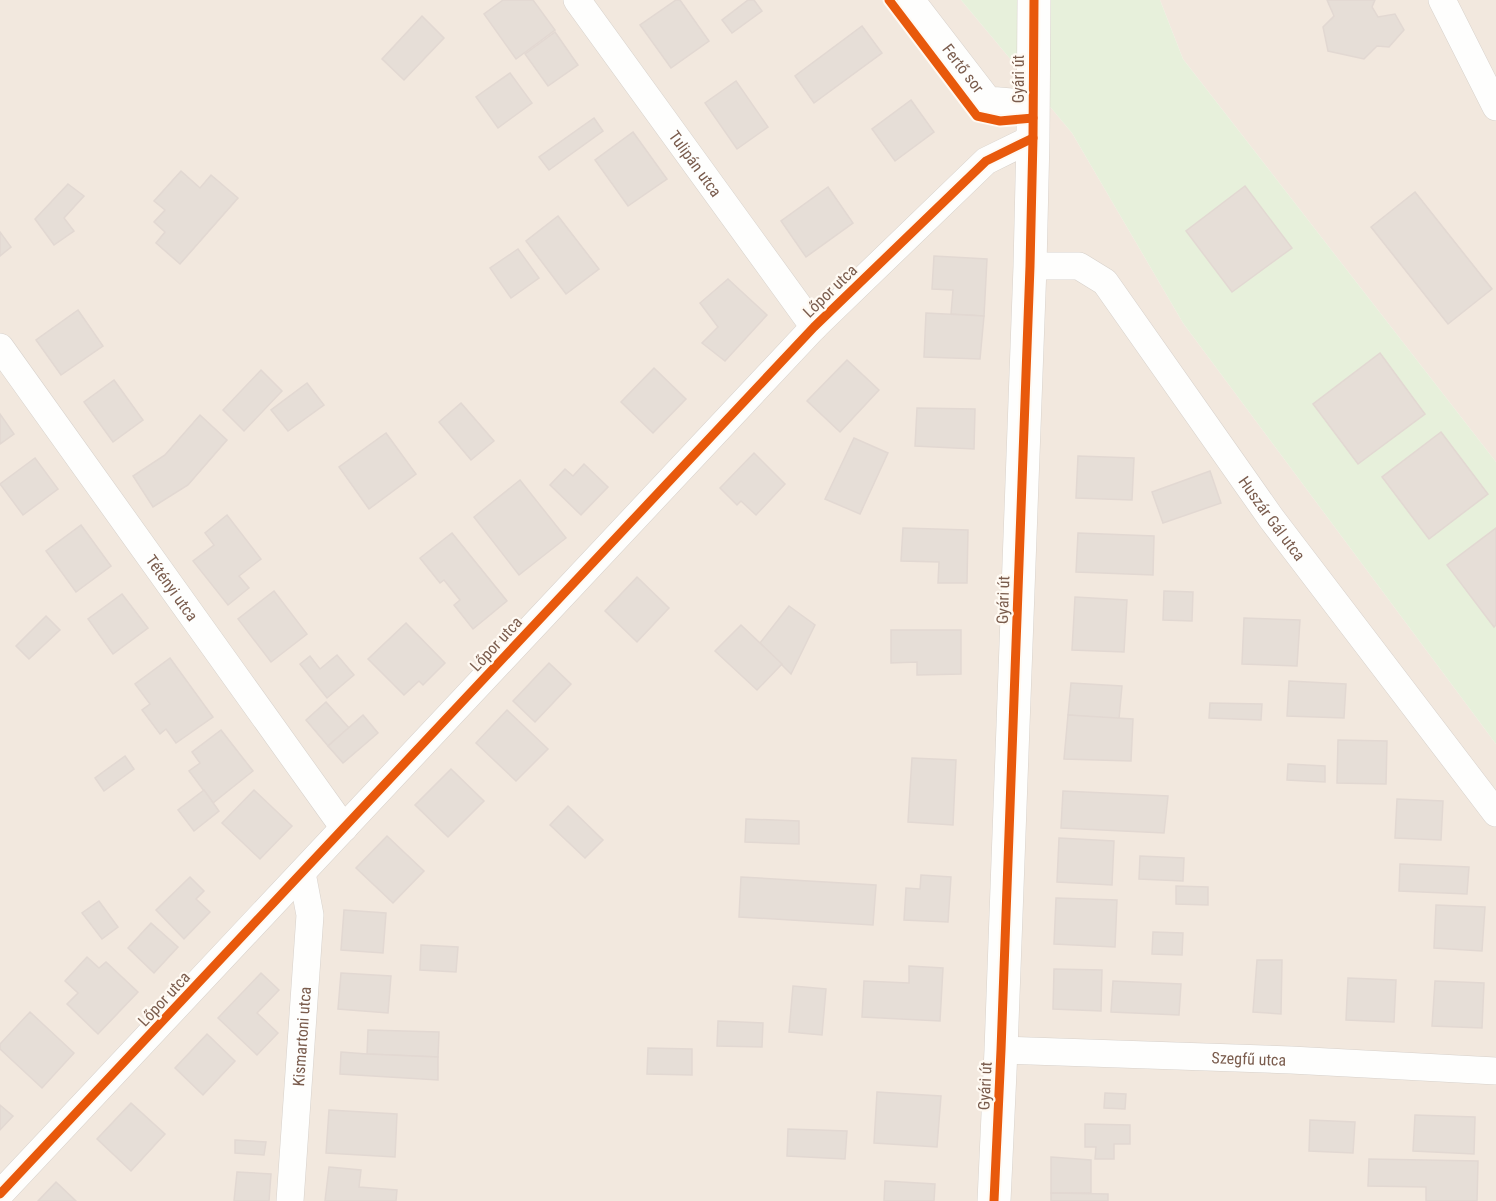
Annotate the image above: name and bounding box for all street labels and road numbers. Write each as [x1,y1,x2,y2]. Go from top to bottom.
street label: Fertő sor [939,40,988,97]
street label: Gyári út [1009,55,1028,103]
street label: Tulipán utca [665,127,726,200]
street label: Lőpor utca [799,261,861,321]
street label: Huszár Gál utca [1235,472,1310,564]
street label: Tétényi utca [142,551,202,624]
street label: Gyári út [993,575,1013,624]
street label: Lőpor utca [466,613,526,675]
street label: Lőpor utca [134,968,194,1030]
street label: Kismartoni utca [289,986,314,1087]
street label: Szegfű utca [1211,1048,1286,1069]
street label: Gyári út [974,1061,996,1111]

